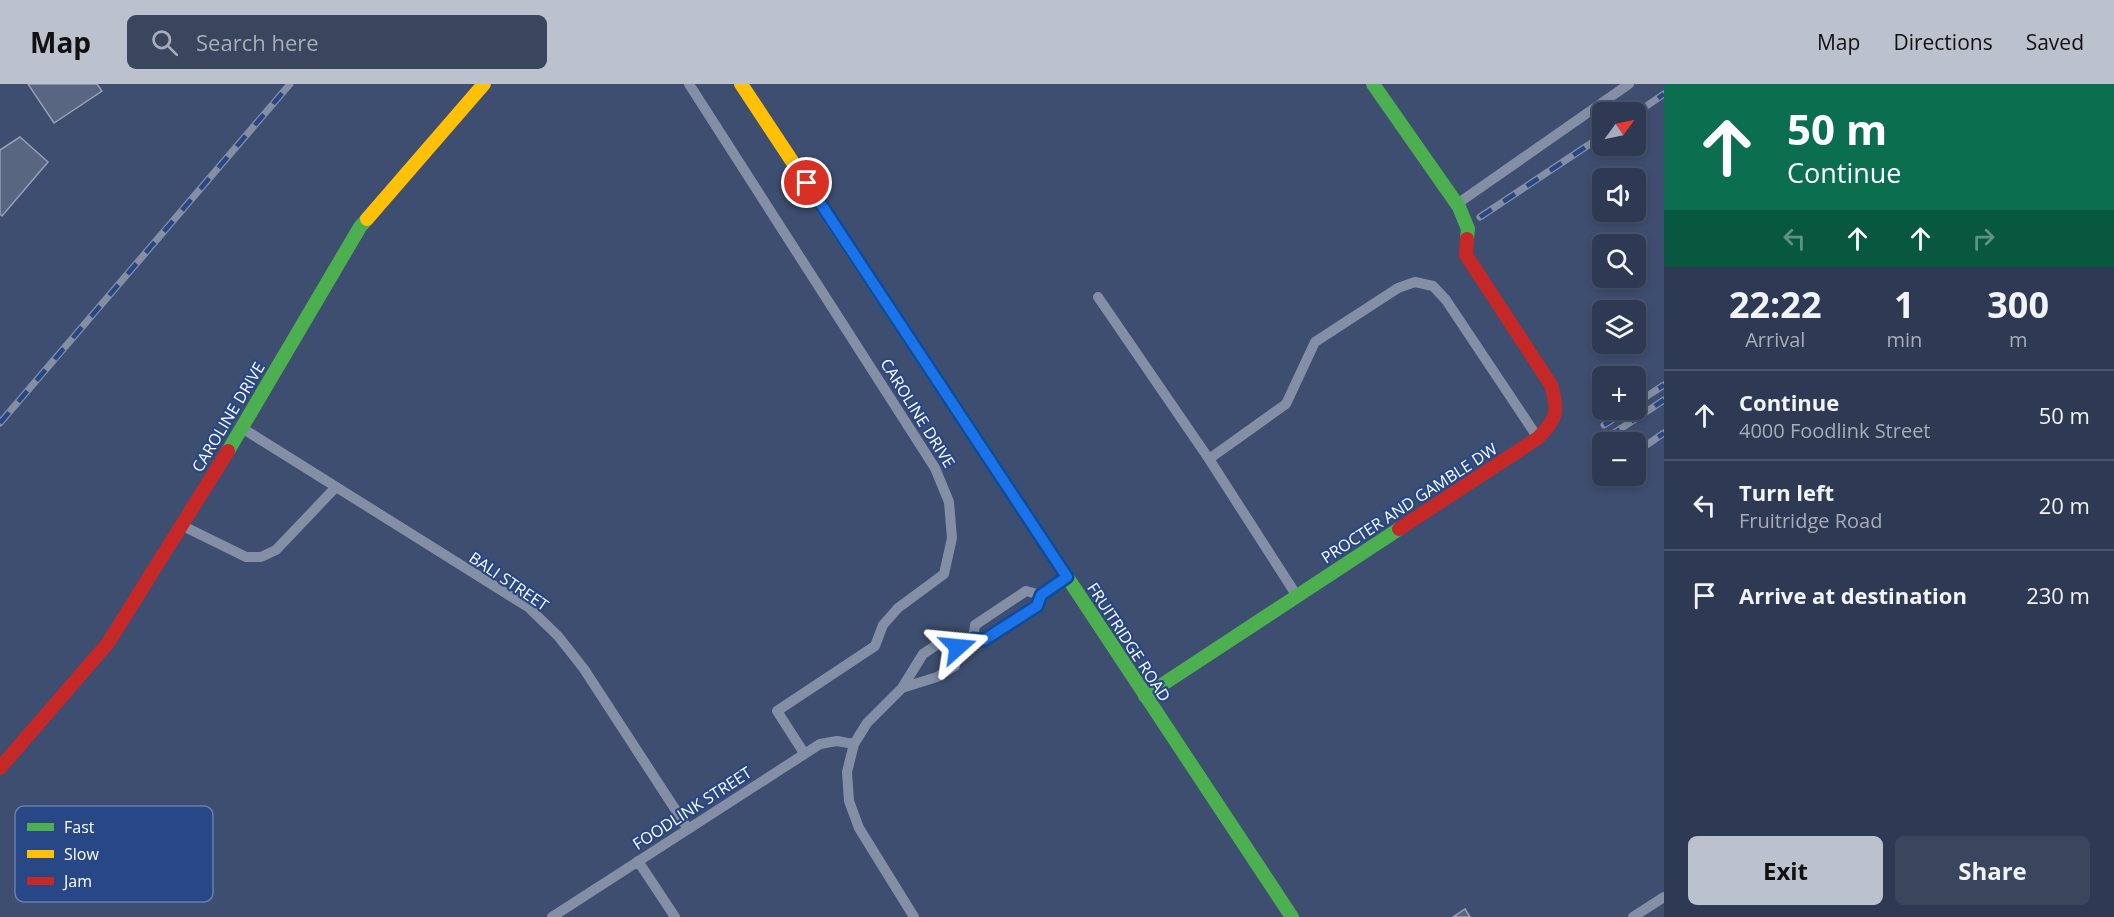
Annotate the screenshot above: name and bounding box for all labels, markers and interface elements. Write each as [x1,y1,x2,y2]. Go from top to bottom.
search box [127,15,547,69]
text: Map [30,23,91,61]
icon: search [148,26,181,59]
text: Search here [196,27,319,57]
text: Map [1817,28,1860,56]
text: Directions [1893,28,1993,56]
text: Saved [2026,28,2084,56]
text: 50 m [1787,100,1887,157]
north arrow [1592,102,1646,156]
map controls [1592,102,1646,486]
icon: ahead [1688,108,1766,186]
text: Continue [1787,154,1902,191]
pin [781,157,832,208]
icon: arrive [790,166,823,199]
button: sound [1592,168,1646,222]
icon: left [1778,222,1811,255]
icon: ahead [1841,222,1874,255]
icon: ahead [1904,222,1937,255]
icon: right [1967,222,2000,255]
button: search [1592,234,1646,288]
text: 22:22 [1729,280,1822,329]
text: 1 [1894,280,1915,329]
text: 300 [1987,280,2049,329]
button: layers [1592,300,1646,354]
text: Arrival [1745,326,1805,353]
text: min [1886,326,1922,353]
text: m [2009,326,2027,353]
street label: CAROLINE DRIVE [876,354,960,472]
street label: CAROLINE DRIVE [186,358,270,476]
button: + [1592,366,1646,420]
text: Continue [1739,387,1839,417]
icon: ahead [1688,399,1721,432]
text: 50 m [2039,400,2090,430]
text: 4000 Foodlink Street [1739,417,1930,444]
button: − [1592,432,1646,486]
street label: PROCTER AND GAMBLE DW [1317,438,1502,568]
text: Turn left [1739,477,1834,507]
icon: left [1688,489,1721,522]
text: 20 m [2039,490,2090,520]
text: Fruitridge Road [1739,507,1882,534]
street label: BALI STREET [465,546,553,616]
street label: FRUITRIDGE ROAD [1082,578,1176,706]
icon: arrive [1688,579,1721,612]
text: Arrive at destination [1739,580,1967,610]
text: 230 m [2026,580,2090,610]
position arrow [926,615,990,679]
street label: FOODLINK STREET [628,761,756,855]
legend [15,806,213,902]
text: Fast [64,816,95,838]
button: Exit [1688,836,1883,905]
button: Share [1895,836,2090,905]
text: Slow [64,843,99,865]
text: Jam [62,870,92,892]

